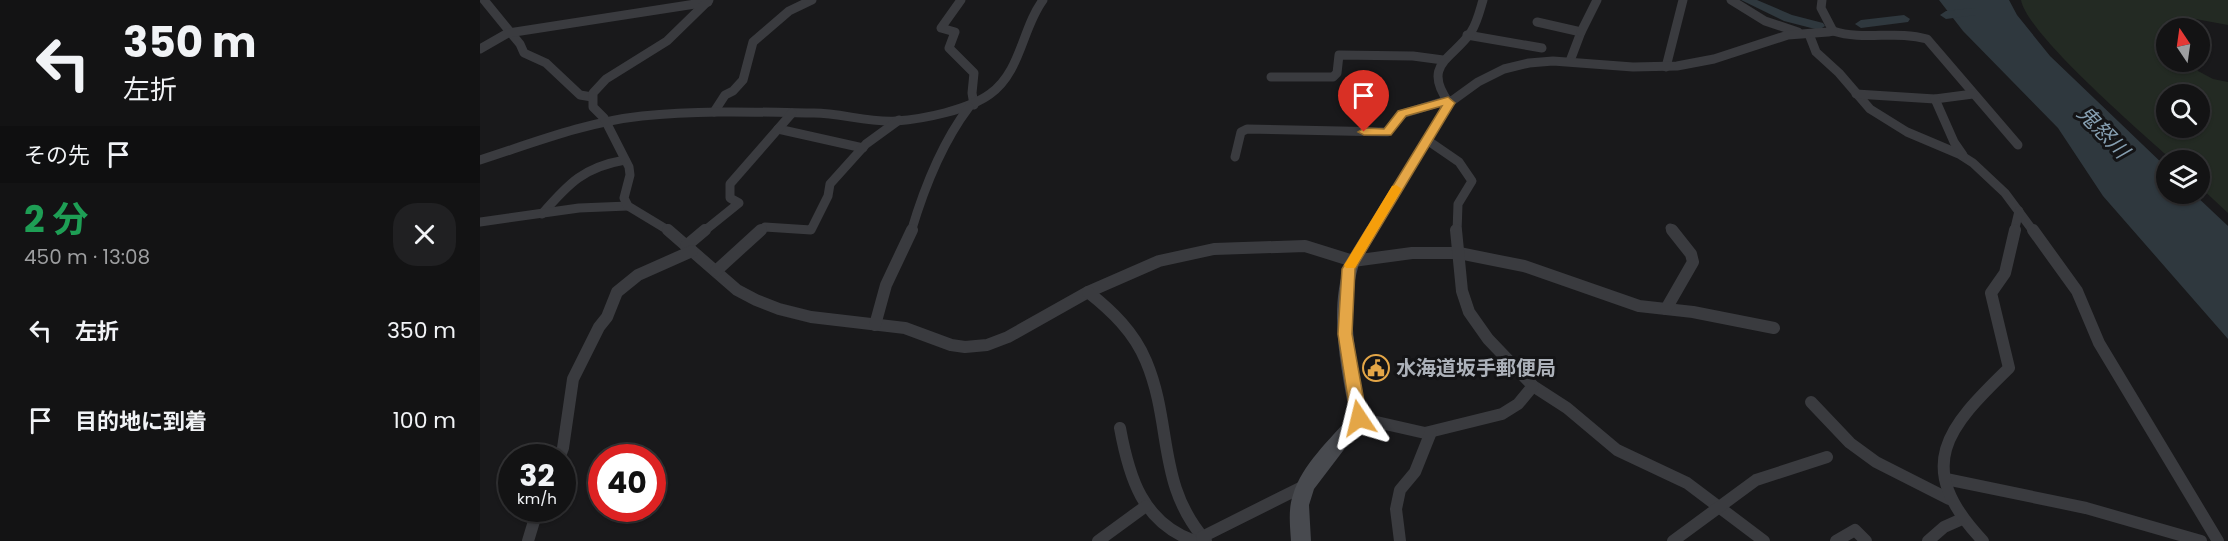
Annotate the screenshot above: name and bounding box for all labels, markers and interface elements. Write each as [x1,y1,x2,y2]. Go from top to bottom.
text: 350 m [123,13,256,72]
north arrow [2156,18,2210,72]
map controls [2156,18,2210,204]
icon: left [24,24,102,102]
pin [1338,70,1389,132]
text: 左折 [123,71,177,108]
icon: arrive [1347,79,1380,112]
button: search [2156,84,2210,138]
water label: 鬼怒川 [2071,99,2137,166]
icon: arrive [102,138,135,171]
text: その先 [24,140,90,171]
button: layers [2156,150,2210,204]
text: 2 分 [24,194,88,245]
button: close [393,203,456,266]
text: 450 m · 13:08 [24,243,150,271]
icon: left [24,314,57,347]
text: 350 m [387,315,456,346]
text: 左折 [75,316,119,347]
public building icon: 水海道坂手郵便局 [1361,353,1391,383]
place label: 水海道坂手郵便局 [1396,354,1556,382]
position arrow [1327,386,1391,450]
icon: arrive [24,404,57,437]
text: 100 m [393,405,456,436]
text: 目的地に到着 [75,406,207,437]
speed limit sign: 40 [588,444,666,522]
text: 32 [519,454,555,497]
text: km/h [517,488,557,509]

